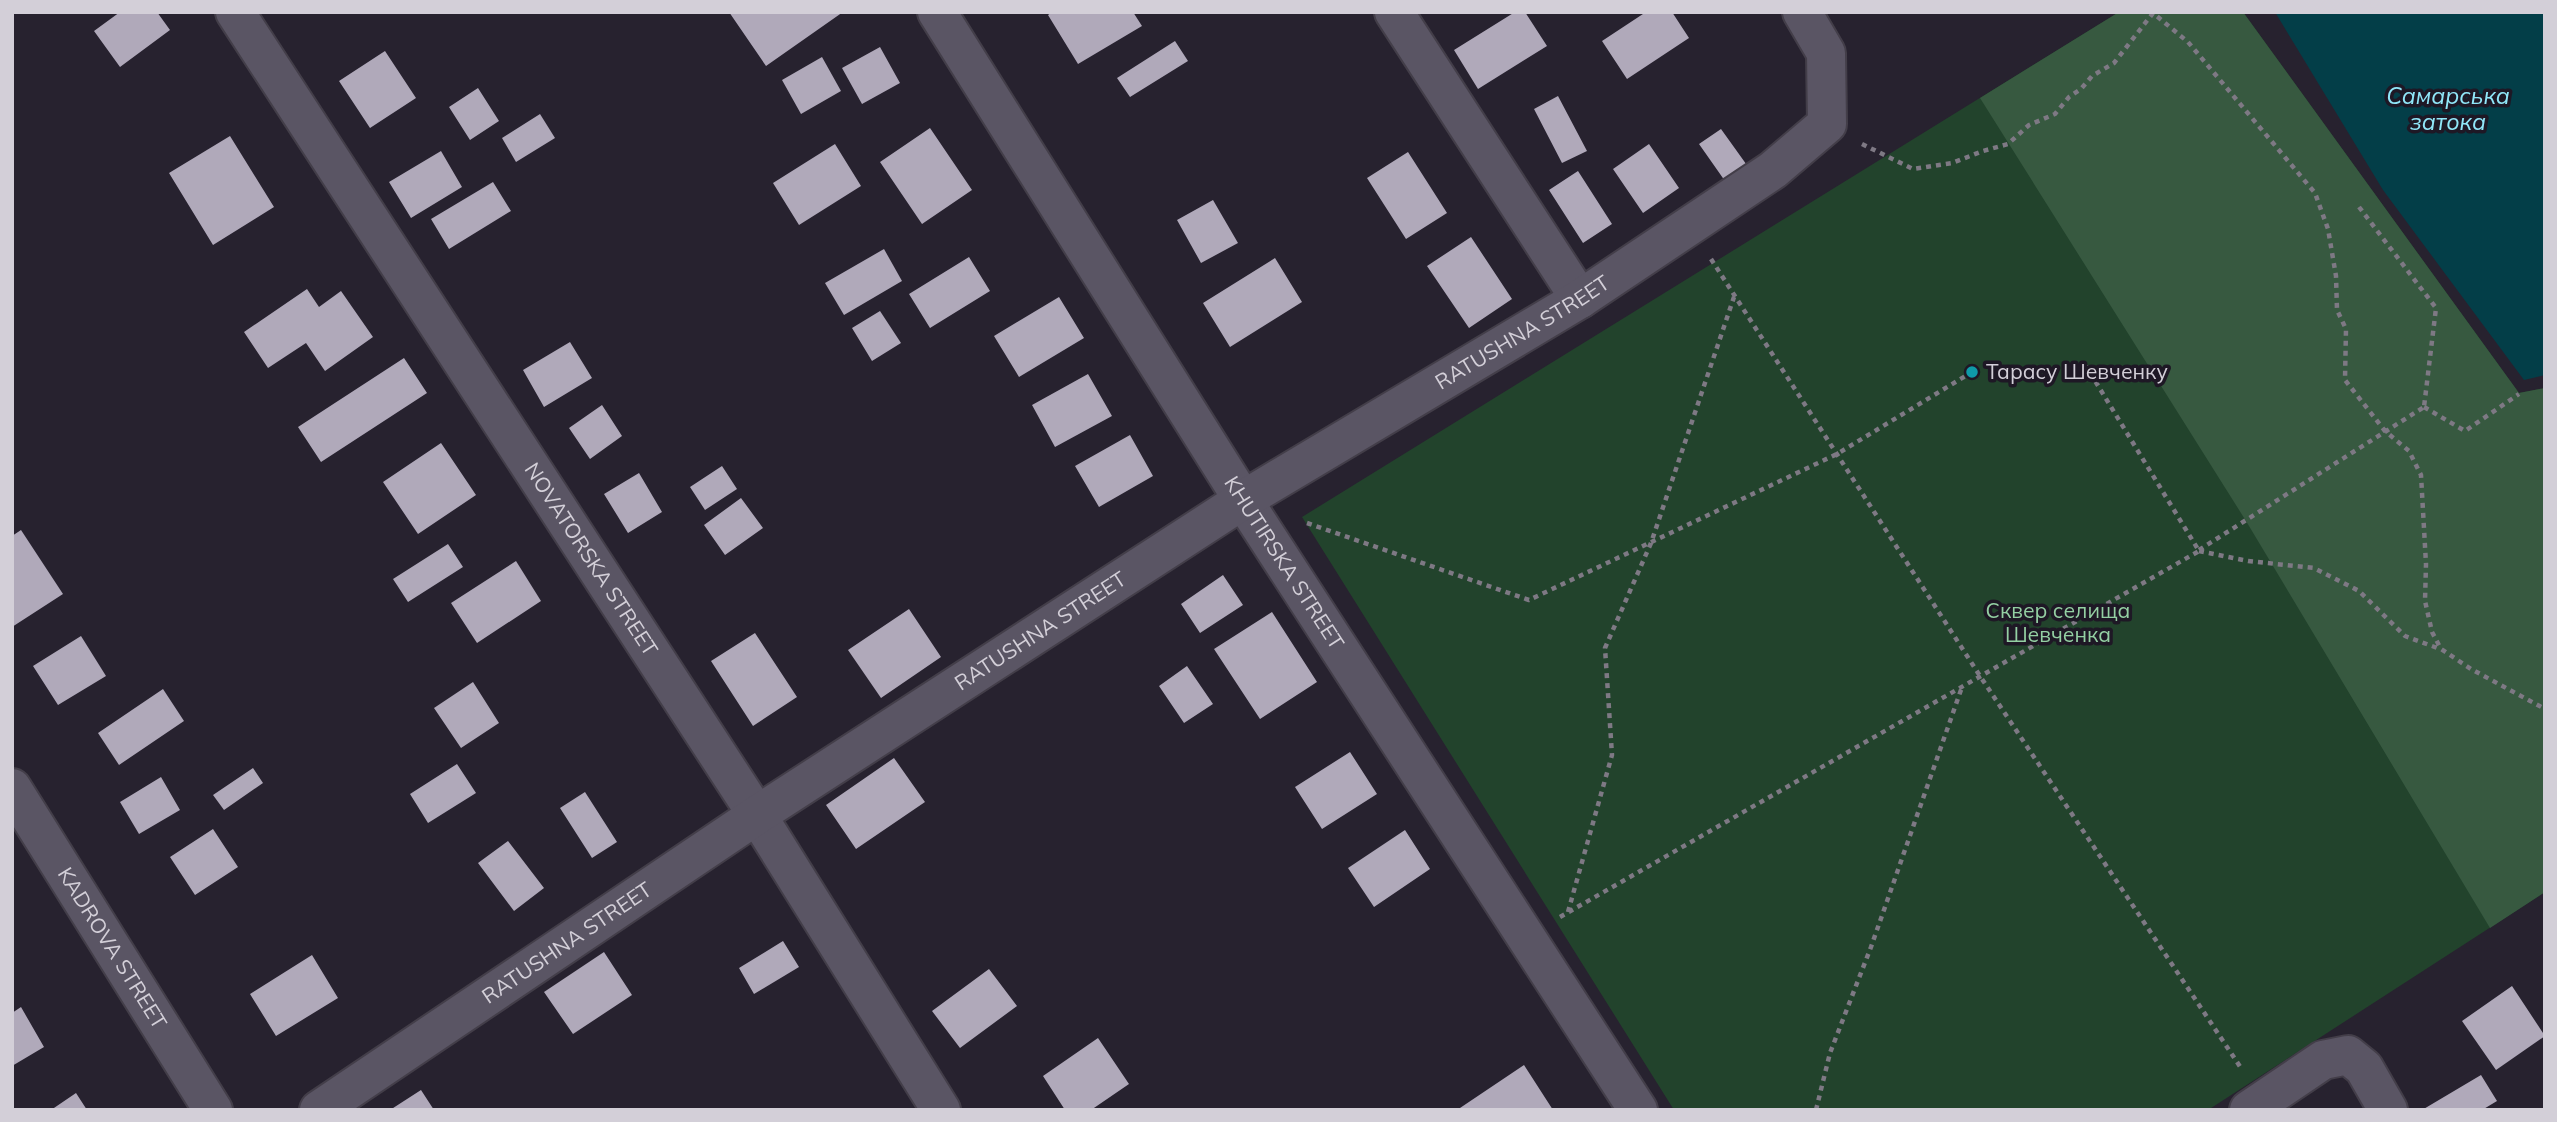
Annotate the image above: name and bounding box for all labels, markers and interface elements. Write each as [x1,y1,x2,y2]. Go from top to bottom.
water label: Самарська затока [2386,81,2510,136]
street label: RATUSHNA STREET [1430,269,1614,394]
place label: Тарасу Шевченку [1986,358,2168,384]
marker: Тарасу Шевченку [1964,364,1980,380]
street label: NOVATORSKA STREET [519,457,664,661]
street label: KHUTIRSKA STREET [1219,471,1350,654]
street label: RATUSHNA STREET [949,565,1131,695]
park label: Сквер селища Шевченка [1986,597,2130,647]
street label: KADROVA STREET [53,862,173,1034]
street label: RATUSHNA STREET [477,876,657,1009]

